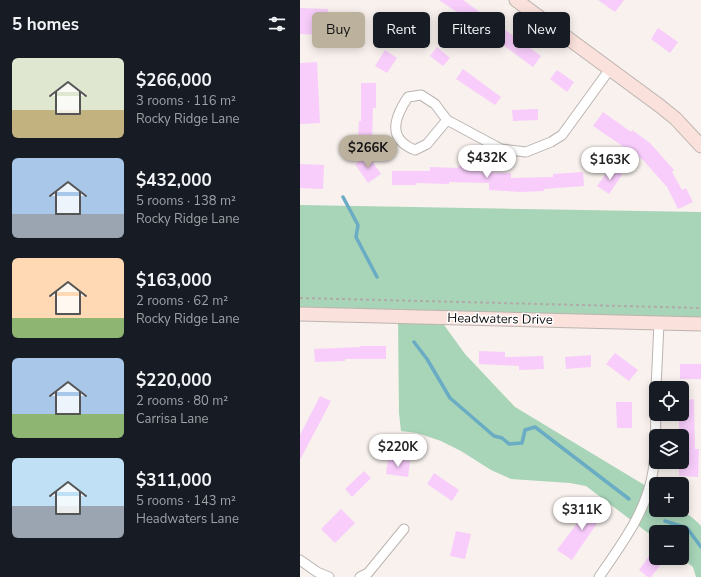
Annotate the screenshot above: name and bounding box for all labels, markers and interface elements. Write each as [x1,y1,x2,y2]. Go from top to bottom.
chip: Buy [312,12,365,48]
chip: Rent [373,12,430,48]
chip: Filters [438,12,505,48]
chip: New [513,12,570,48]
text: 5 homes [12,13,79,36]
icon: filters [266,13,288,35]
text: $266,000 [136,69,212,92]
icon: home [44,74,92,122]
text: 3 rooms · 116 m² [136,92,236,110]
text: Rocky Ridge Lane [136,110,240,128]
pin: $266K [340,135,396,169]
text: $266K [348,139,388,157]
pin: $432K [459,145,515,179]
pin: $163K [582,147,638,181]
text: $432K [467,149,507,167]
text: $163K [590,151,630,169]
text: $432,000 [136,169,212,192]
icon: home [44,174,92,222]
text: 5 rooms · 138 m² [136,192,236,210]
text: Rocky Ridge Lane [136,210,240,228]
text: $163,000 [136,269,212,292]
icon: home [44,274,92,322]
text: 2 rooms · 62 m² [136,292,228,310]
street label: Headwaters Drive [447,309,553,329]
text: Rocky Ridge Lane [136,310,240,328]
text: $220,000 [136,369,212,392]
icon: home [44,374,92,422]
map controls [649,381,689,565]
button: locate [649,381,689,421]
text: 2 rooms · 80 m² [136,392,228,410]
text: Carrisa Lane [136,410,208,428]
button: layers [649,429,689,469]
pin: $220K [370,434,426,468]
text: $220K [378,438,418,456]
text: $311,000 [136,469,212,492]
icon: home [44,474,92,522]
button: + [649,477,689,517]
text: 5 rooms · 143 m² [136,492,236,510]
pin: $311K [554,497,610,531]
text: $311K [562,501,602,519]
text: Headwaters Lane [136,510,239,528]
button: − [649,525,689,565]

